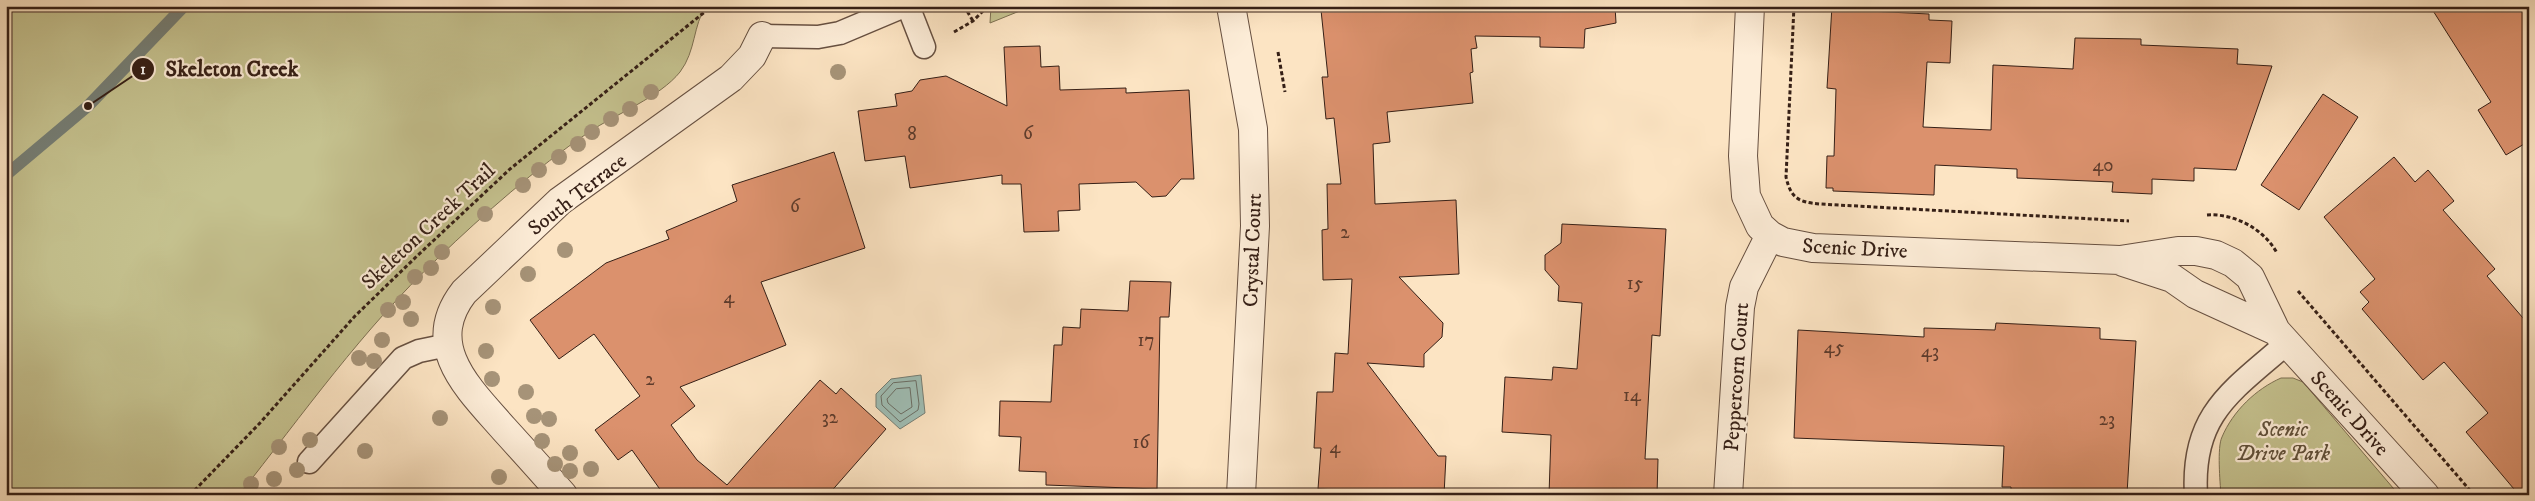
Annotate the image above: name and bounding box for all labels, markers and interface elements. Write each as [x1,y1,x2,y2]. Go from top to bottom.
callout: Skeleton Creek [131,50,308,87]
text: Skeleton Creek [166,56,299,83]
text: 1 [140,60,146,79]
house number: 6 [1023,122,1034,145]
house number: 8 [907,123,917,146]
street label: South Terrace [523,148,632,241]
house number: 40 [2092,154,2114,177]
street label: Skeleton Creek Trail [356,158,501,295]
street label: Crystal Court [1238,192,1268,307]
house number: 6 [790,195,801,218]
house number: 2 [1340,221,1350,244]
street label: Scenic Drive [1802,233,1909,265]
house number: 15 [1627,272,1644,295]
house number: 4 [724,286,736,309]
street label: Peppercorn Court [1719,301,1755,453]
house number: 17 [1138,329,1155,352]
house number: 45 [1824,336,1845,359]
house number: 43 [1921,340,1939,363]
street label: Scenic Drive [2304,366,2394,462]
house number: 2 [645,368,655,391]
house number: 14 [1623,384,1642,407]
house number: 32 [822,406,839,429]
house number: 23 [2099,408,2115,431]
park label: Scenic Drive Park [2236,417,2330,467]
house number: 16 [1133,431,1151,454]
house number: 4 [1330,436,1342,459]

